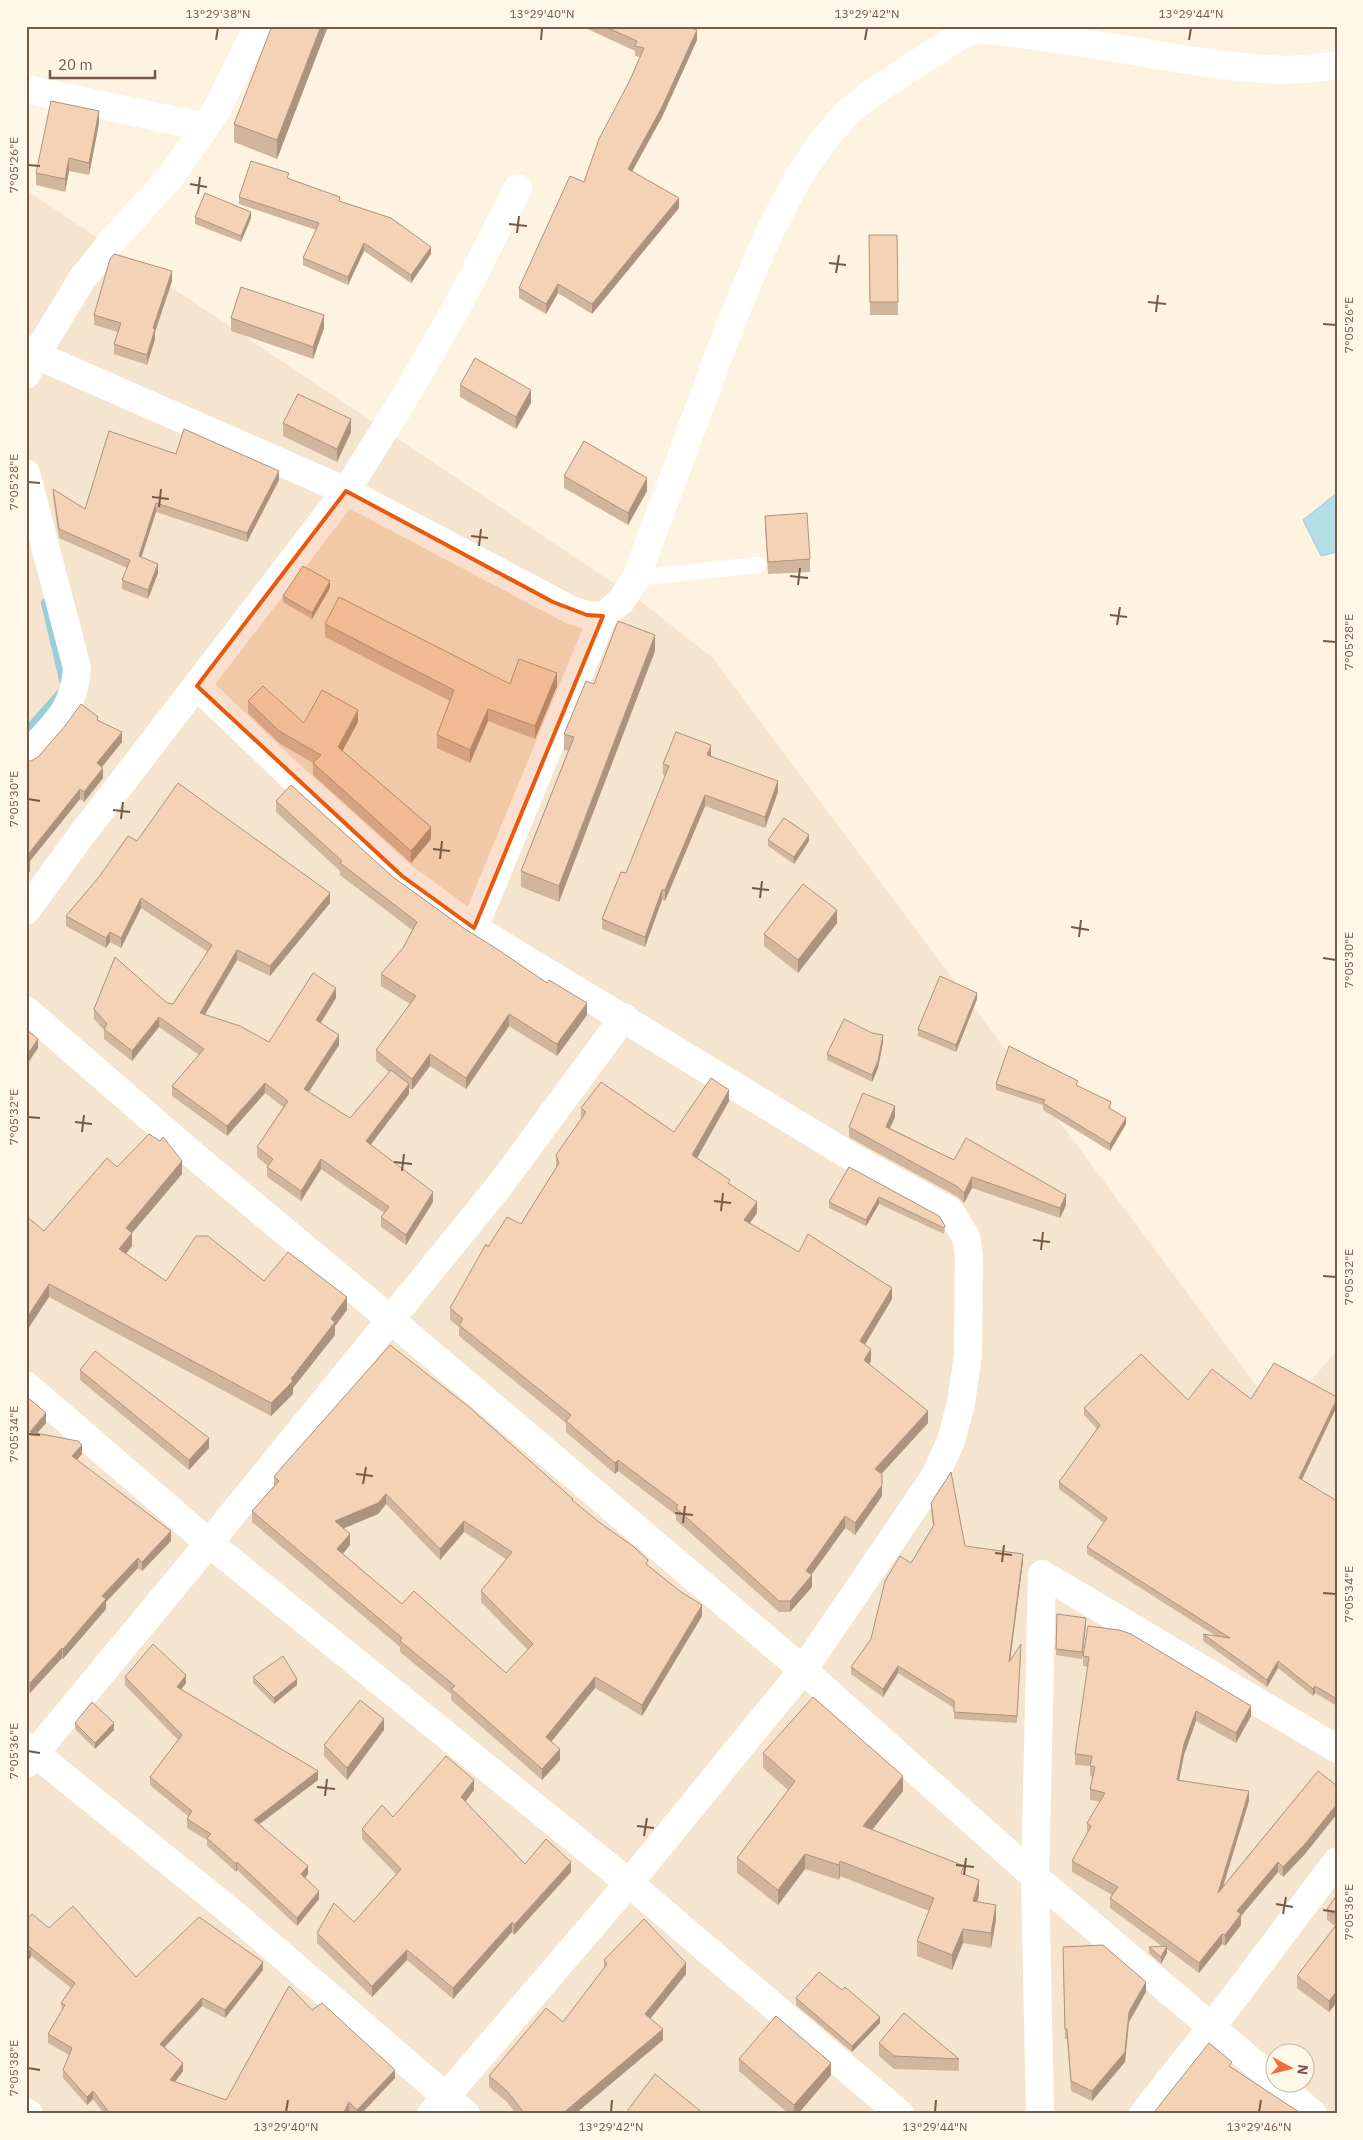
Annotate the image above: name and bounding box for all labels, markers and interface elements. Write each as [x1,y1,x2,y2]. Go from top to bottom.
text: 13°29'38"N [185,6,251,21]
text: 13°29'40"N [509,6,575,21]
text: 13°29'42"N [834,6,900,21]
text: 13°29'44"N [1158,6,1224,21]
scale bar [50,48,155,80]
text: 20 m [58,55,93,74]
text: 7°05'26"E [6,137,21,193]
text: 7°05'26"E [1341,297,1356,353]
text: 7°05'28"E [6,454,21,510]
text: 7°05'28"E [1341,614,1356,670]
text: 7°05'30"E [6,771,21,827]
text: 7°05'30"E [1341,932,1356,988]
text: 7°05'32"E [6,1089,21,1145]
text: 7°05'32"E [1341,1249,1356,1305]
text: 7°05'34"E [6,1406,21,1462]
text: 7°05'34"E [1341,1566,1356,1622]
text: 7°05'36"E [6,1723,21,1779]
text: 7°05'36"E [1341,1884,1356,1940]
text: 7°05'38"E [6,2040,21,2096]
north arrow [1266,2042,1316,2092]
text: N [1293,2063,1312,2076]
text: 13°29'40"N [253,2119,319,2134]
text: 13°29'42"N [578,2119,644,2134]
text: 13°29'44"N [902,2119,968,2134]
text: 13°29'46"N [1226,2119,1292,2134]

